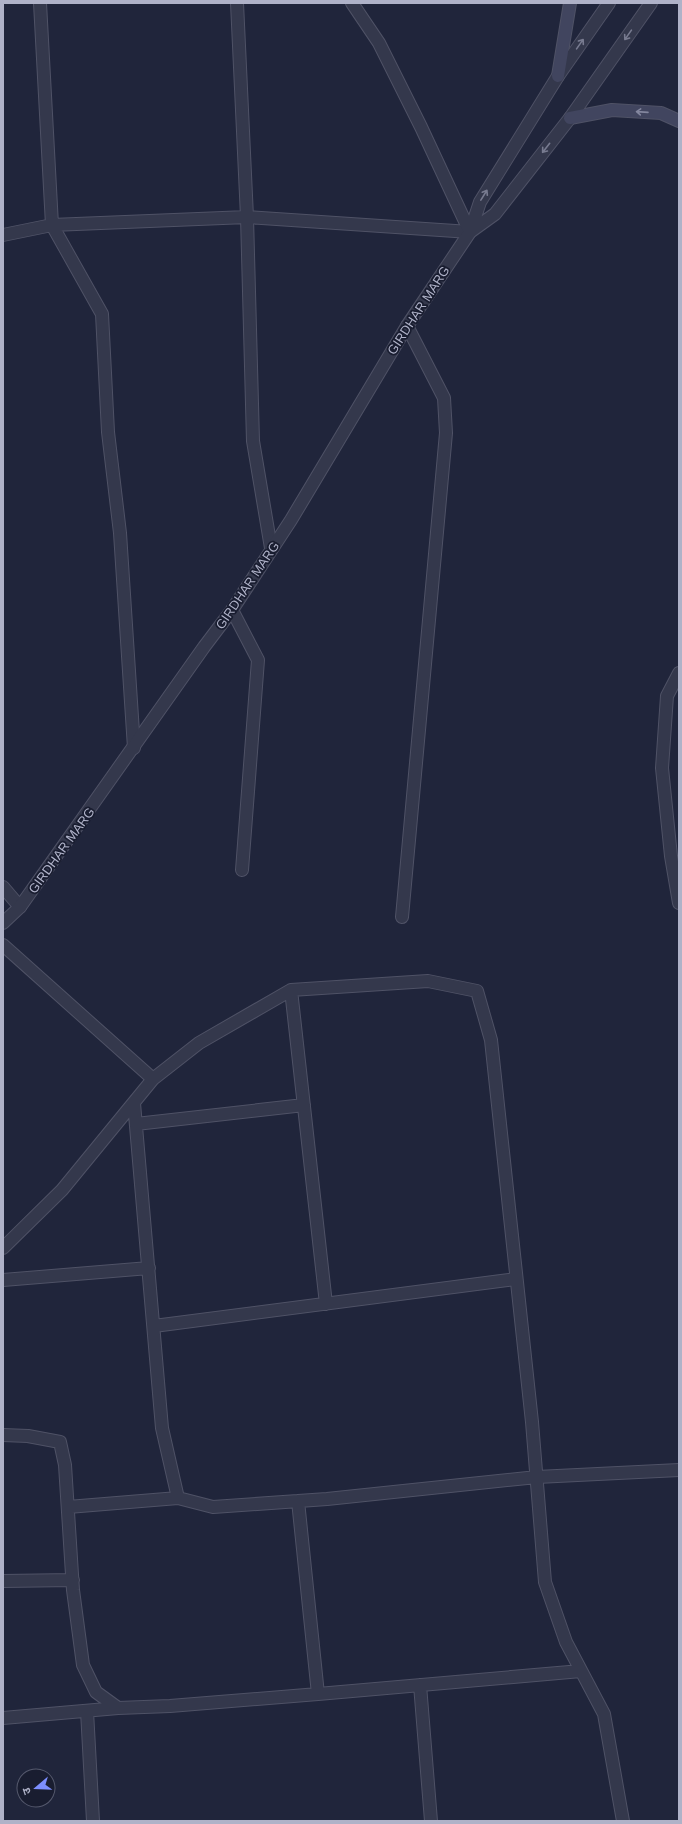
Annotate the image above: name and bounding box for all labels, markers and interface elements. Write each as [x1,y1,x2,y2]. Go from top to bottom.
one-way arrow [624,29,632,40]
one-way arrow [576,38,584,49]
one-way arrow [636,109,649,116]
one-way arrow [541,143,550,154]
one-way arrow [479,190,488,201]
street label: GIRDHAR MARG [384,263,453,357]
street label: GIRDHAR MARG [213,539,282,632]
street label: GIRDHAR MARG [25,804,98,896]
north arrow [16,1768,56,1808]
text: उ [20,1786,33,1796]

